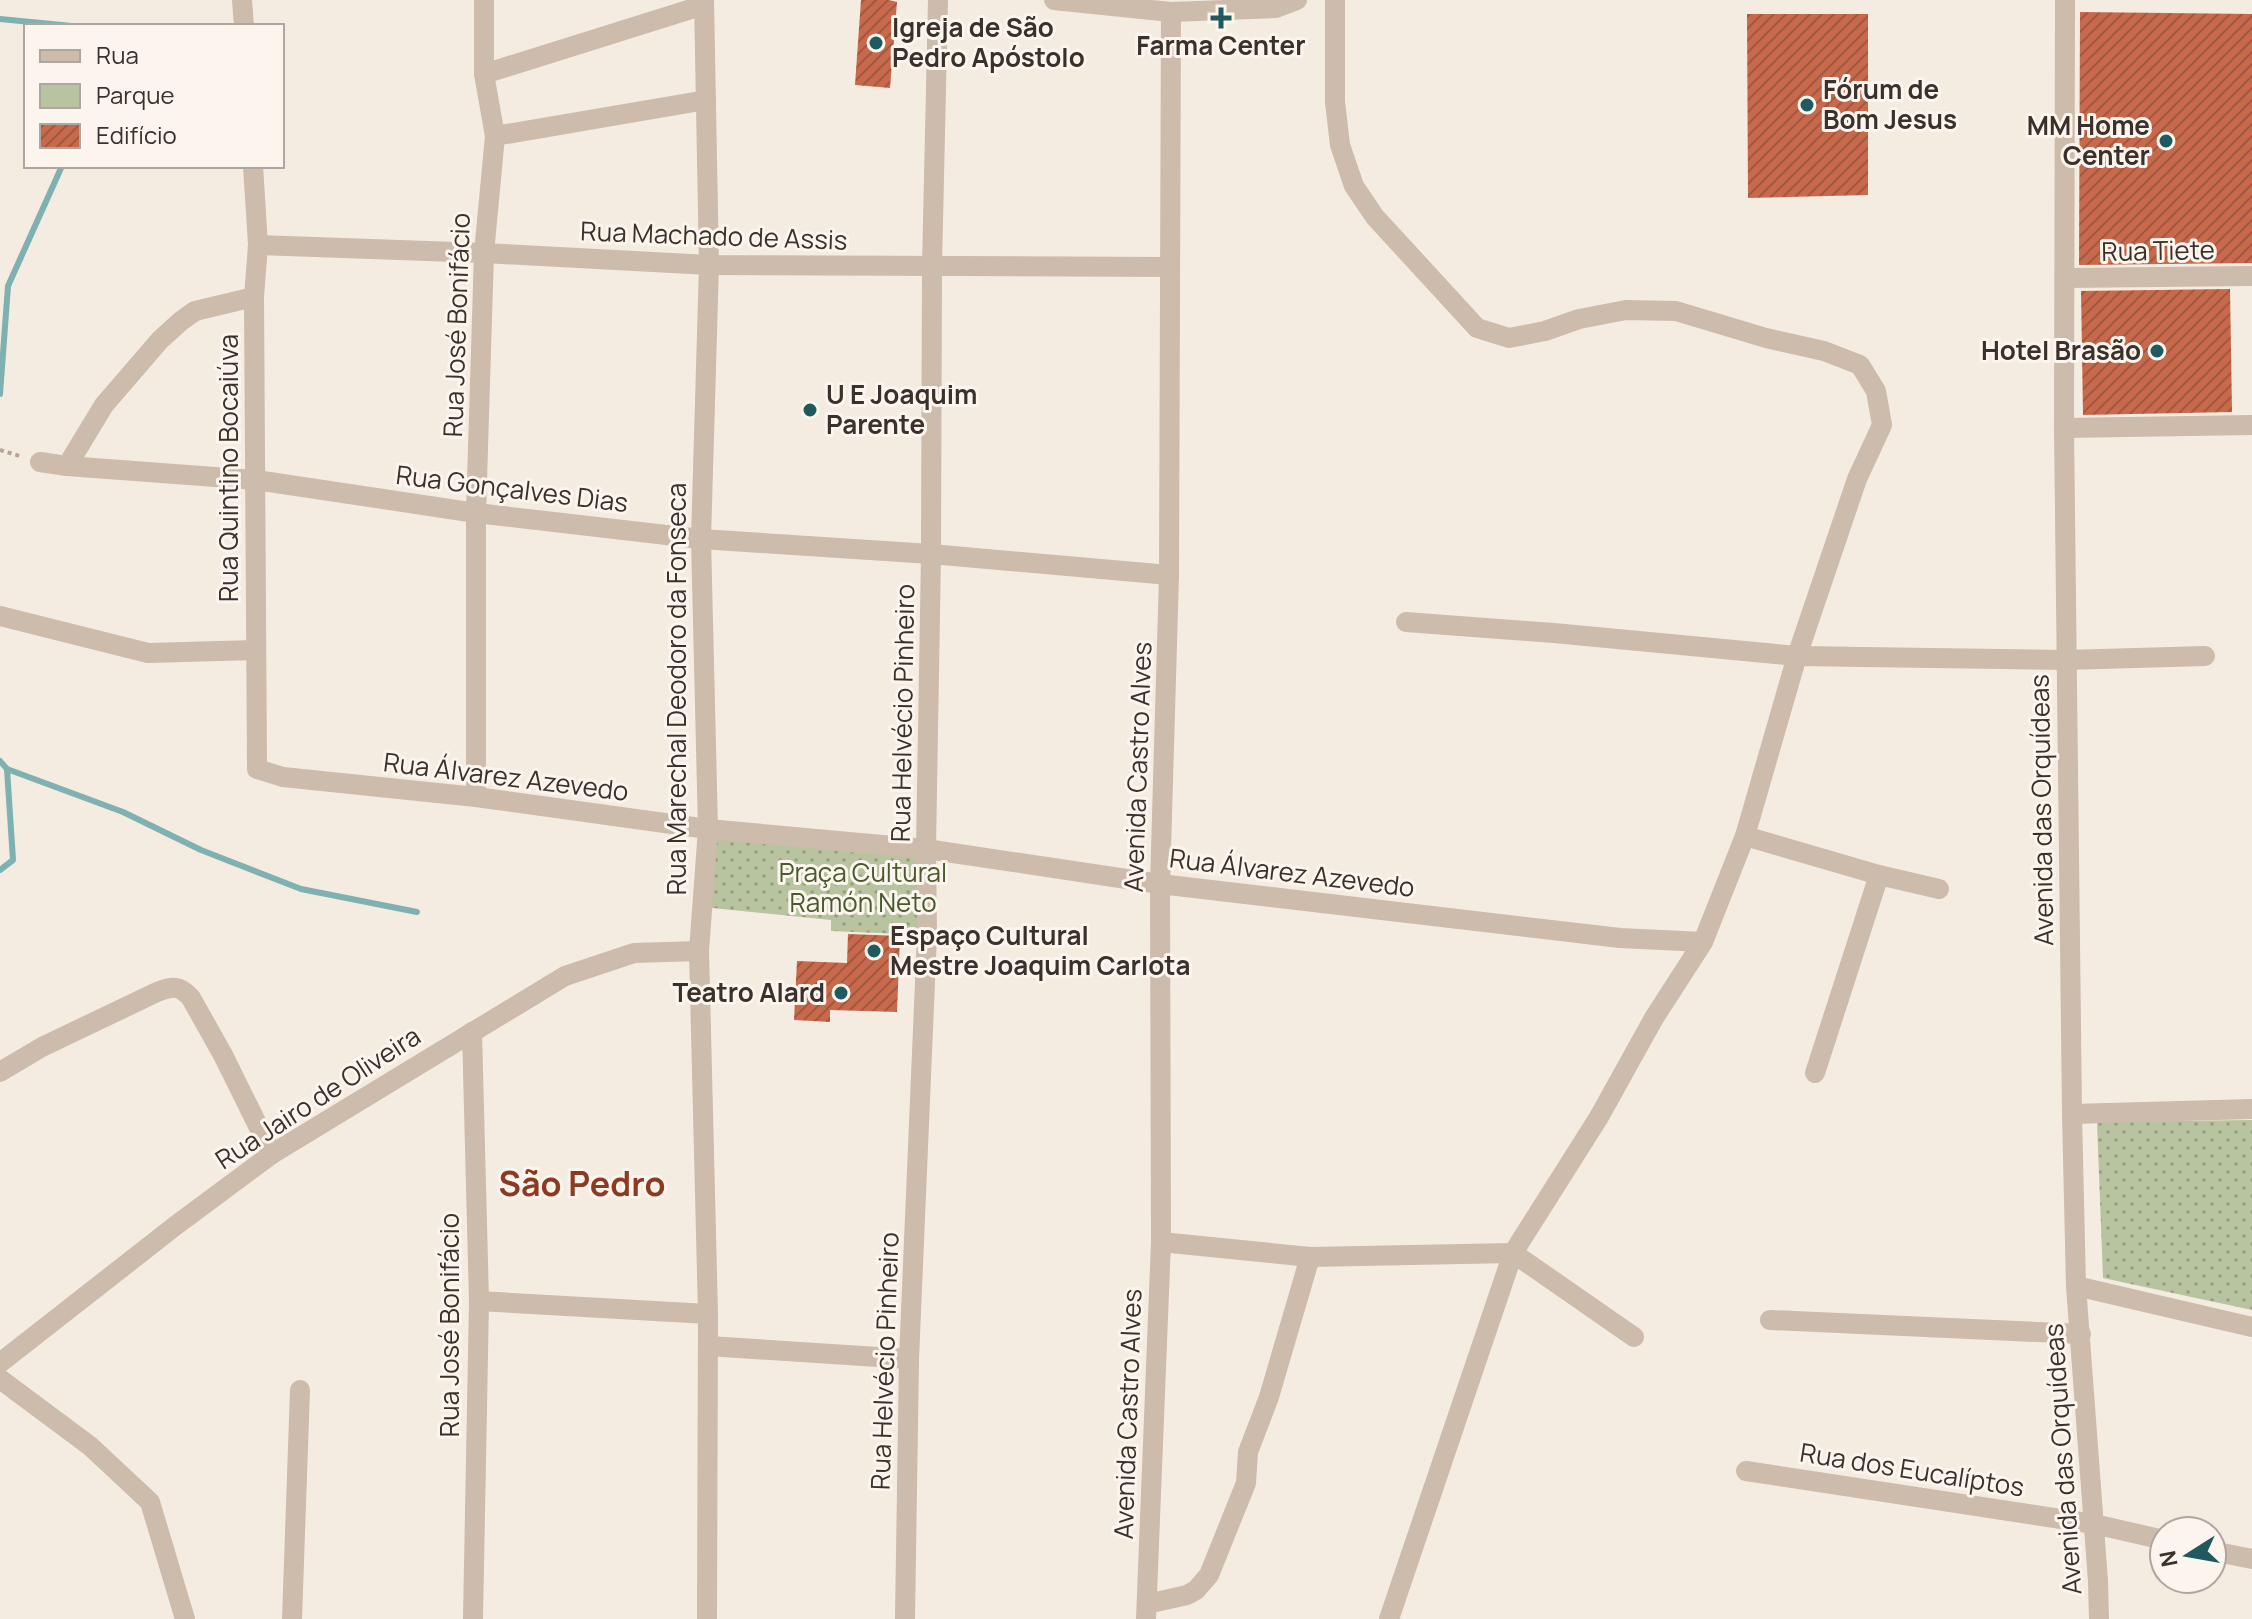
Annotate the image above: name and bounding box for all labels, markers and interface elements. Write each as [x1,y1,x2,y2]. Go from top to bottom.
place label: Igreja de São Pedro Apóstolo [892,9,1085,75]
marker: Farma Center [1212,9,1230,27]
legend [24,24,284,168]
place label: Farma Center [1136,27,1306,63]
marker: Igreja de São Pedro Apóstolo [867,34,885,52]
text: Rua [96,38,139,71]
place label: Fórum de Bom Jesus [1823,71,1957,137]
text: Parque [96,78,174,111]
marker: Fórum de Bom Jesus [1798,96,1816,114]
place label: MM Home Center [2027,107,2150,173]
text: Edifício [96,118,177,151]
marker: MM Home Center [2157,132,2175,150]
street label: Rua José Bonifácio [434,212,478,438]
street label: Rua Machado de Assis [580,212,848,258]
street label: Rua Tiete [2101,231,2215,269]
place label: Hotel Brasão [1981,332,2141,368]
street label: Rua Quintino Bocaiúva [210,334,246,602]
marker: Hotel Brasão [2148,342,2166,360]
place label: U E Joaquim Parente [826,376,977,442]
marker: U E Joaquim Parente [801,401,819,419]
street label: Rua Gonçalves Dias [394,456,630,520]
street label: Rua Marechal Deodoro da Fonseca [658,483,694,895]
street label: Rua Helvécio Pinheiro [882,584,922,842]
street label: Avenida Castro Alves [1115,641,1159,893]
street label: Avenida das Orquídeas [2021,674,2061,946]
street label: Rua Álvarez Azevedo [381,743,631,809]
street label: Rua Álvarez Azevedo [1167,839,1417,905]
park label: Praça Cultural Ramón Neto [779,854,947,920]
place label: Espaço Cultural Mestre Joaquim Carlota [890,917,1191,983]
marker: Espaço Cultural Mestre Joaquim Carlota [865,942,883,960]
place label: Teatro Alard [672,974,825,1010]
marker: Teatro Alard [832,984,850,1002]
street label: Rua Jairo de Oliveira [208,1017,427,1177]
district label: São Pedro [499,1160,665,1206]
street label: Rua José Bonifácio [431,1213,467,1437]
street label: Rua Helvécio Pinheiro [862,1231,906,1491]
street label: Avenida Castro Alves [1105,1288,1149,1540]
street label: Avenida das Orquídeas [2035,1322,2089,1596]
street label: Rua dos Eucalíptos [1798,1434,2027,1504]
north arrow [2148,1515,2228,1595]
text: N [2152,1548,2185,1569]

